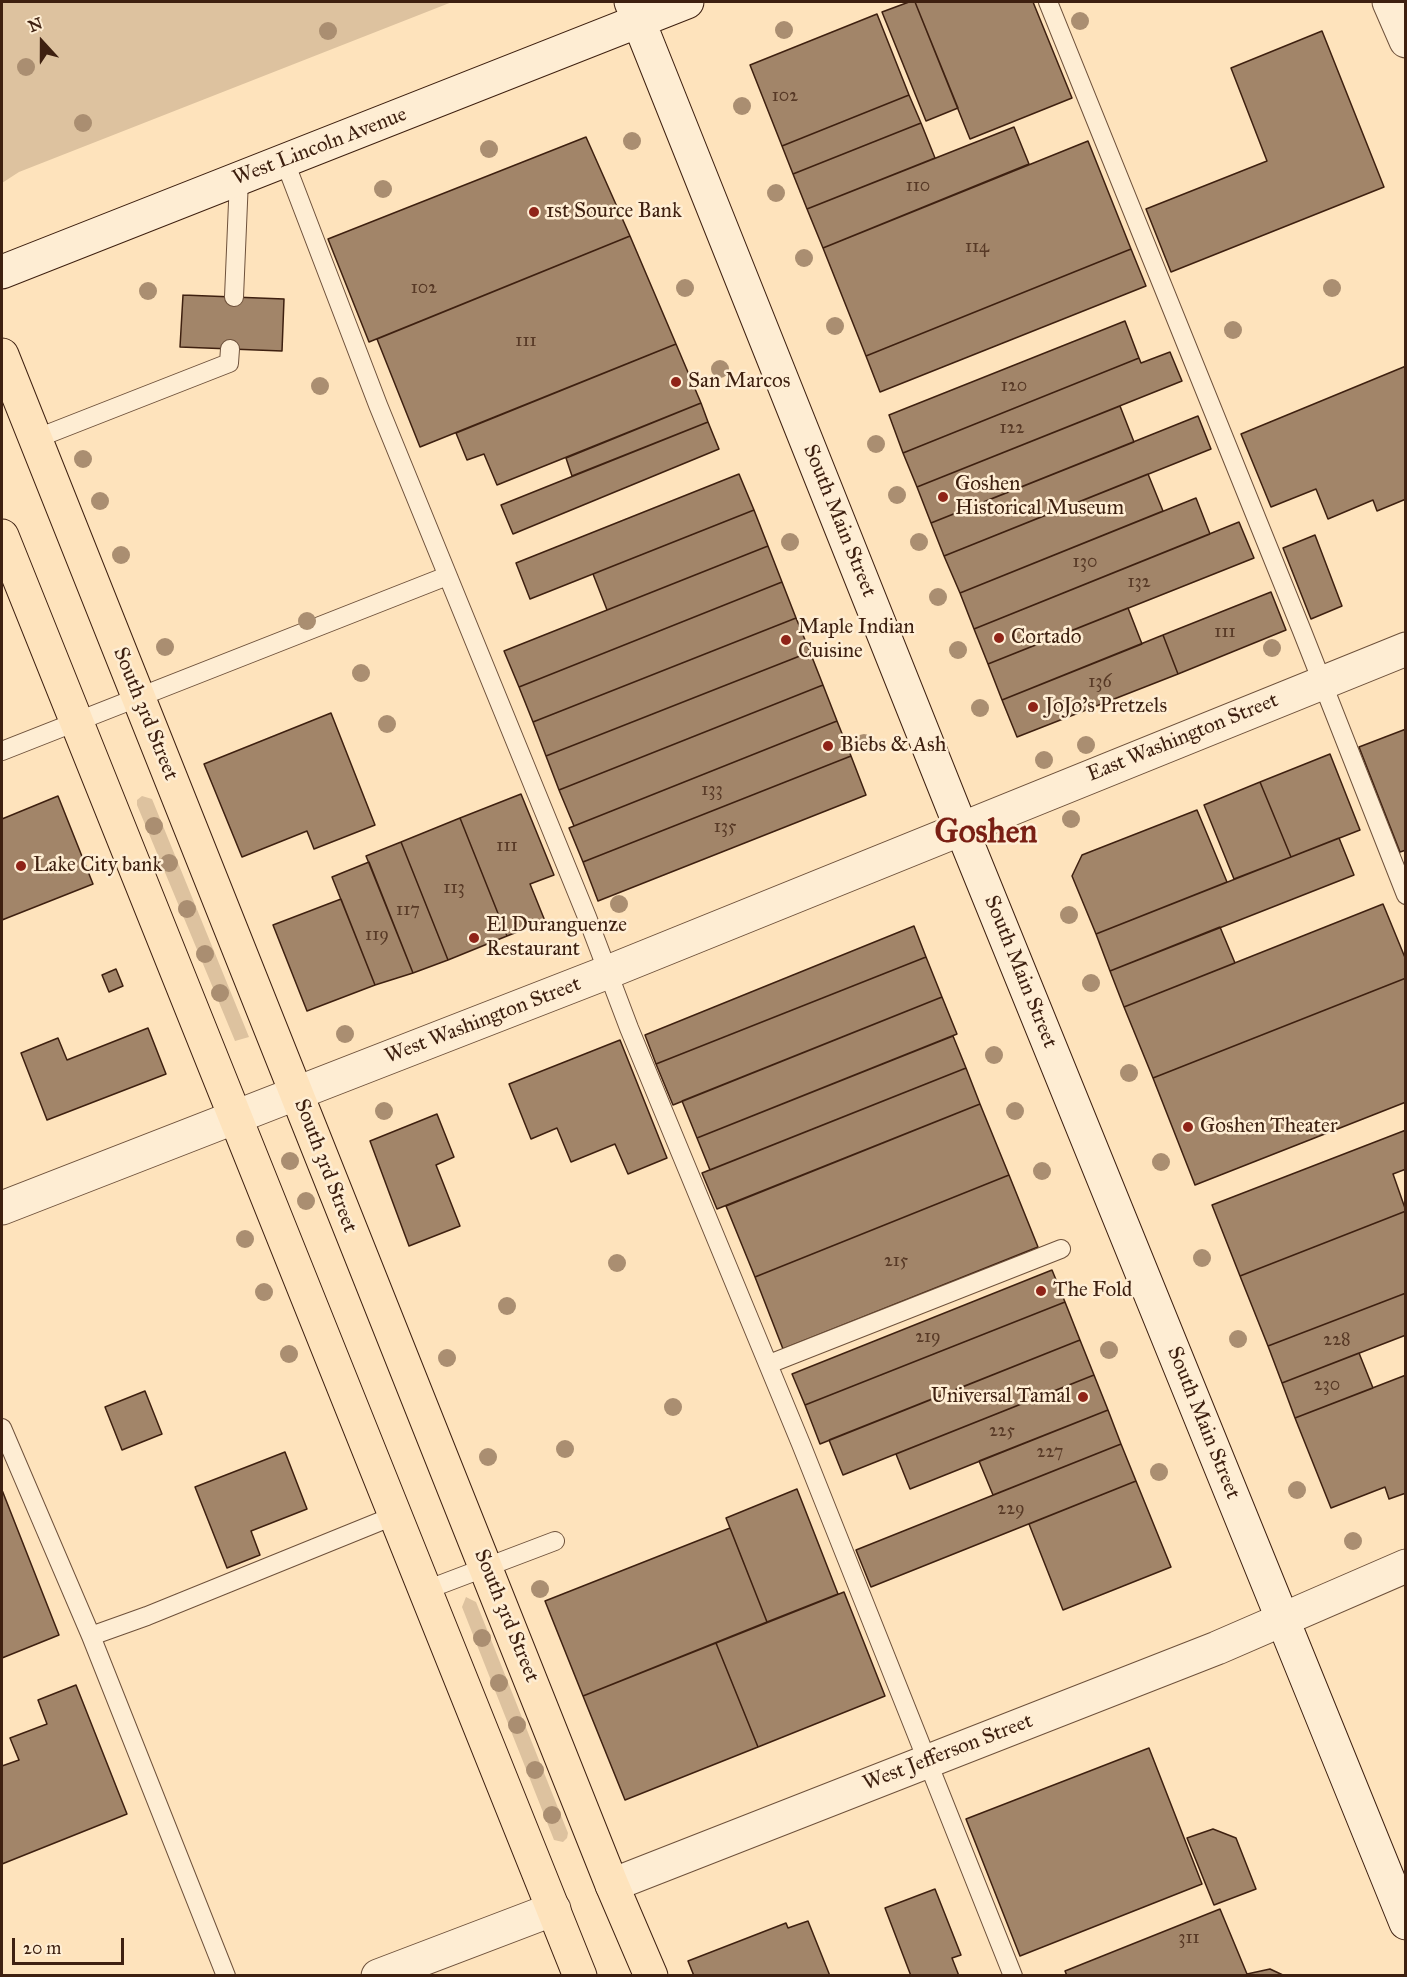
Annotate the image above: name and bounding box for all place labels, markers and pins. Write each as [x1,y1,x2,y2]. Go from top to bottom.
place label: 1st Source Bank [546,199,682,225]
marker: 1st Source Bank [527,205,541,219]
place label: San Marcos [688,369,790,395]
marker: San Marcos [669,375,683,389]
place label: Goshen Historical Museum [955,472,1124,522]
marker: Goshen Historical Museum [936,490,950,504]
place label: Maple Indian Cuisine [798,615,915,665]
place label: Cortado [1011,625,1081,651]
marker: Cortado [992,631,1006,645]
marker: Maple Indian Cuisine [779,633,793,647]
place label: JoJo's Pretzels [1045,694,1167,720]
marker: JoJo's Pretzels [1026,700,1040,714]
place label: Biebs & Ash [840,733,946,759]
marker: Biebs & Ash [821,739,835,753]
place label: Lake City bank [33,853,162,879]
marker: Lake City bank [14,859,28,873]
place label: El Duranguenze Restaurant [486,913,627,963]
marker: El Duranguenze Restaurant [467,931,481,945]
place label: Goshen Theater [1200,1114,1338,1140]
marker: Goshen Theater [1181,1120,1195,1134]
place label: The Fold [1053,1278,1132,1304]
marker: The Fold [1034,1284,1048,1298]
place label: Universal Tamal [931,1384,1071,1410]
marker: Universal Tamal [1076,1390,1090,1404]

